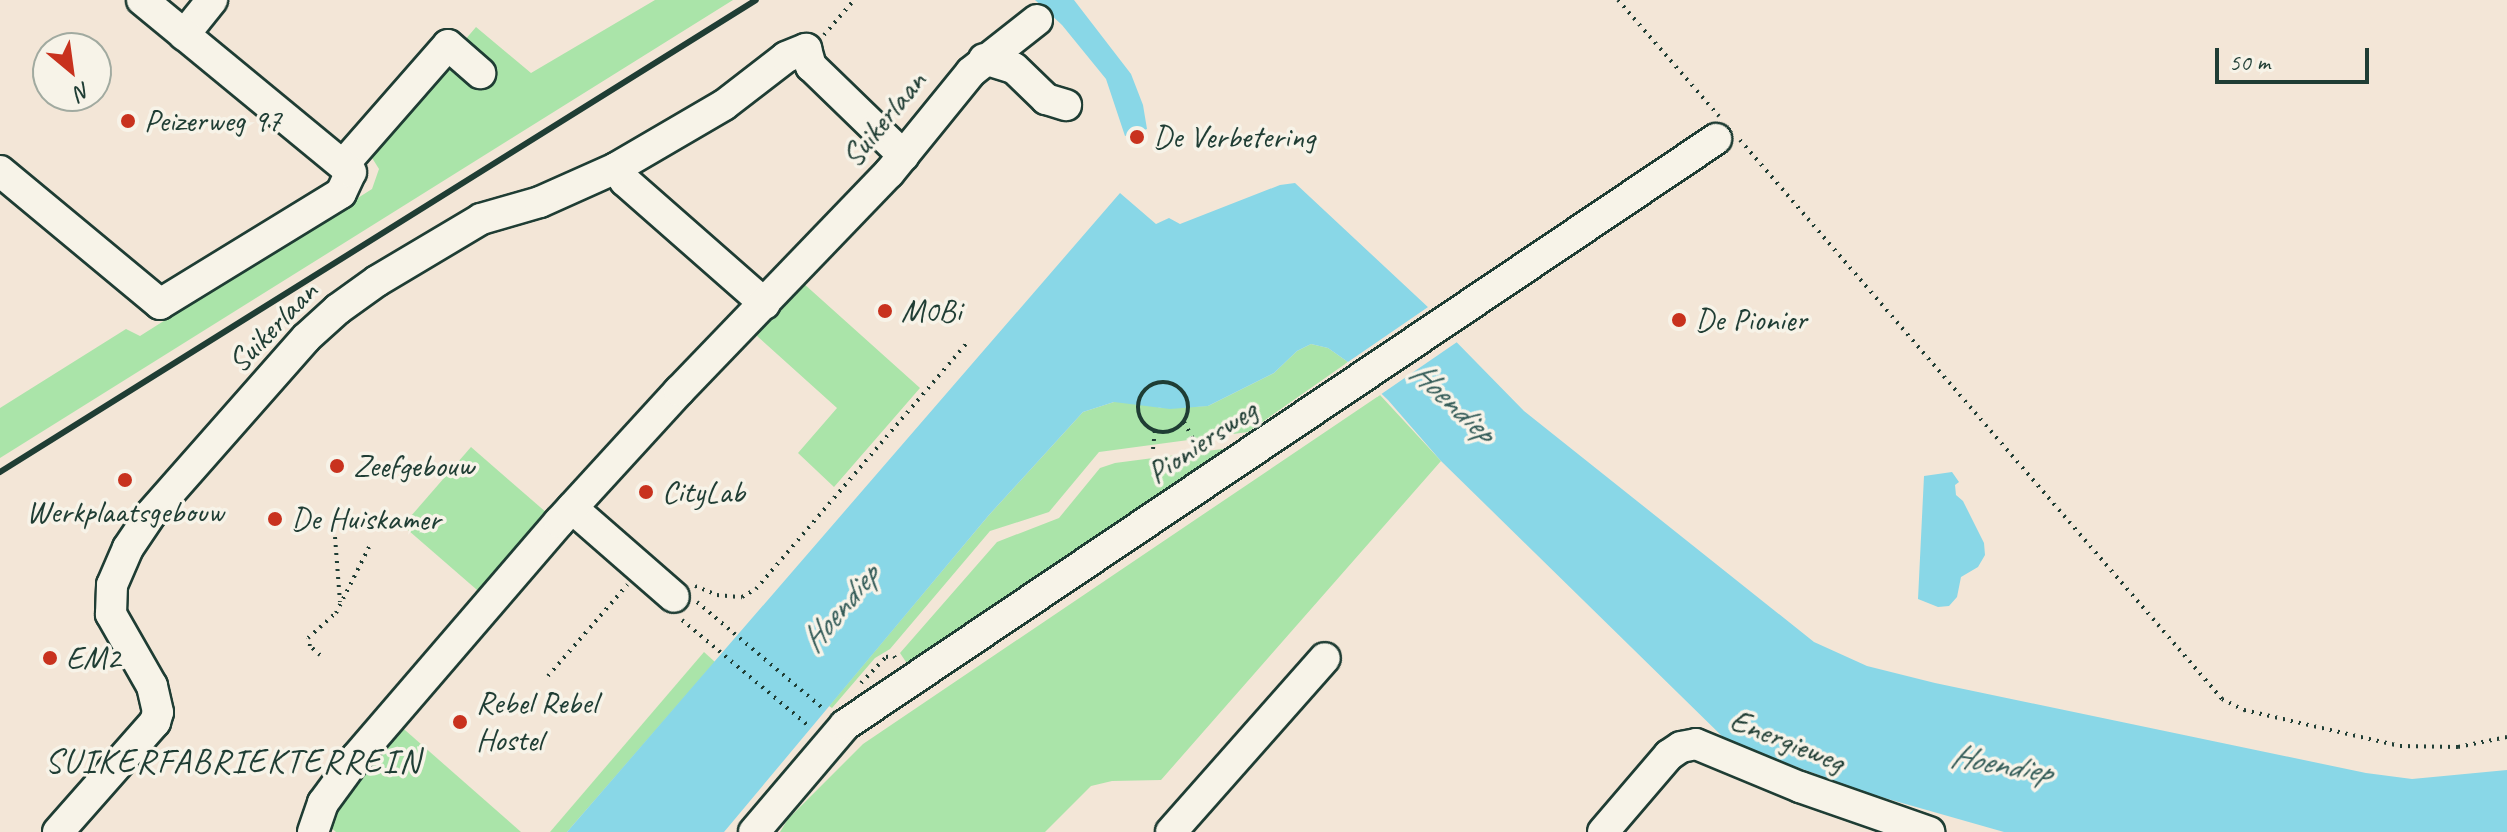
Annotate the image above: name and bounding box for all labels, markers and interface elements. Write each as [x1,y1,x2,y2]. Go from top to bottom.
north arrow [32,32,112,112]
scale bar [2219,32,2373,82]
text: 50 m [2229,47,2270,77]
street label: Suikerlaan [834,63,934,175]
text: N [70,76,95,107]
place label: Peizerweg 97 [144,102,281,140]
marker: Peizerweg 97 [119,112,137,130]
place label: De Verbetering [1153,118,1315,156]
marker: De Verbetering [1128,128,1146,146]
street label: Suikerlaan [220,273,326,381]
place label: M0Bi [901,292,961,330]
place label: De Pionier [1695,301,1807,339]
marker: M0Bi [876,302,894,320]
marker: De Pionier [1670,311,1688,329]
water label: Hoendiep [1402,352,1504,450]
street label: Pioniersweg [1140,391,1264,493]
place label: Zeefgebouw [353,447,474,485]
marker: Zeefgebouw [328,457,346,475]
marker: Werkplaatsgebouw [116,471,134,489]
place label: CityLab [662,473,745,511]
marker: CityLab [637,483,655,501]
place label: Werkplaatsgebouw [26,493,224,531]
place label: De Huiskamer [291,500,439,538]
marker: De Huiskamer [266,510,284,528]
water label: Hoendiep [791,556,887,660]
place label: EM2 [66,639,120,677]
marker: EM2 [41,649,59,667]
place label: Rebel Rebel Hostel [476,685,598,760]
street label: Energieweg [1725,701,1849,781]
marker: Rebel Rebel Hostel [451,713,469,731]
water label: Hoendiep [1948,734,2054,792]
district label: SUIKERFABRIEKTERREIN [48,741,418,781]

